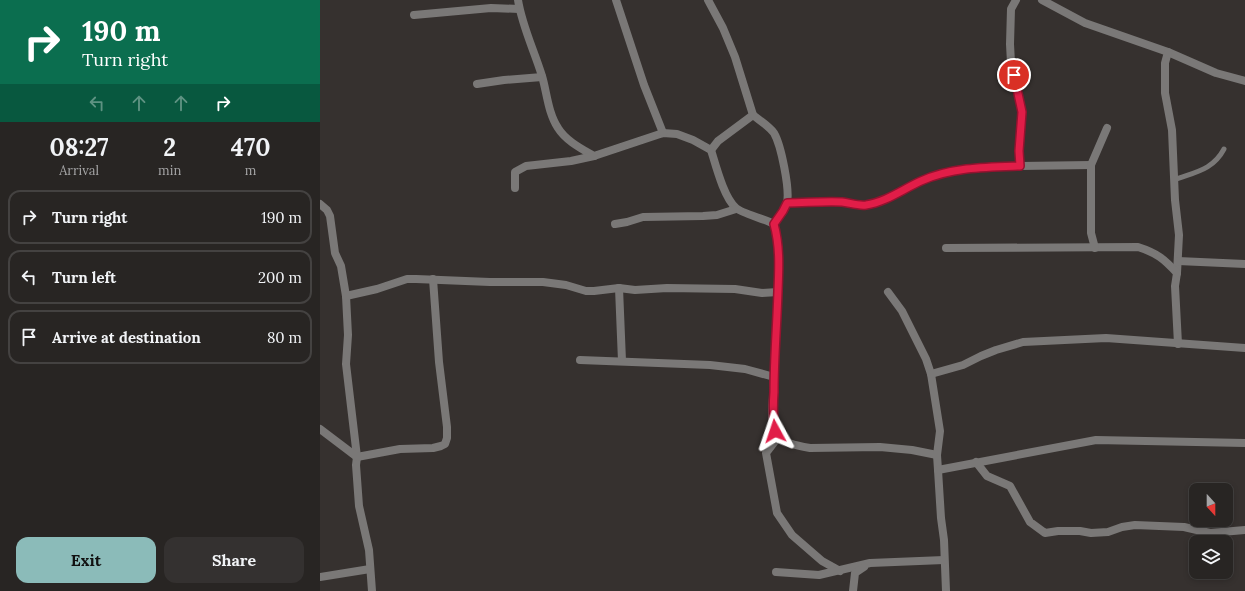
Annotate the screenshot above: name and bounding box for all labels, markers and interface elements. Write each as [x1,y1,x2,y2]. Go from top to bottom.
text: 190 m [82,13,160,49]
icon: right [16,16,68,68]
text: Turn right [82,48,168,71]
pin [997,58,1031,92]
icon: arrive [1003,64,1025,86]
icon: left [86,92,108,114]
icon: ahead [128,92,150,114]
icon: ahead [170,92,192,114]
icon: right [212,92,234,114]
text: 08:27 [50,132,109,163]
text: 2 [163,132,176,163]
text: 470 [231,132,270,163]
text: Arrival [59,162,99,179]
text: min [158,162,181,179]
text: m [245,162,256,179]
icon: right [18,206,40,228]
text: Turn right [52,208,128,227]
text: 190 m [261,208,302,227]
icon: left [18,266,40,288]
text: Turn left [52,268,116,287]
text: 200 m [258,268,302,287]
icon: arrive [18,326,40,348]
text: Arrive at destination [52,328,201,347]
text: 80 m [267,328,302,347]
position arrow [754,410,796,452]
north arrow [1189,483,1233,527]
map controls [1189,483,1233,579]
button: layers [1189,535,1233,579]
button: Exit [16,537,156,583]
button: Share [164,537,304,583]

